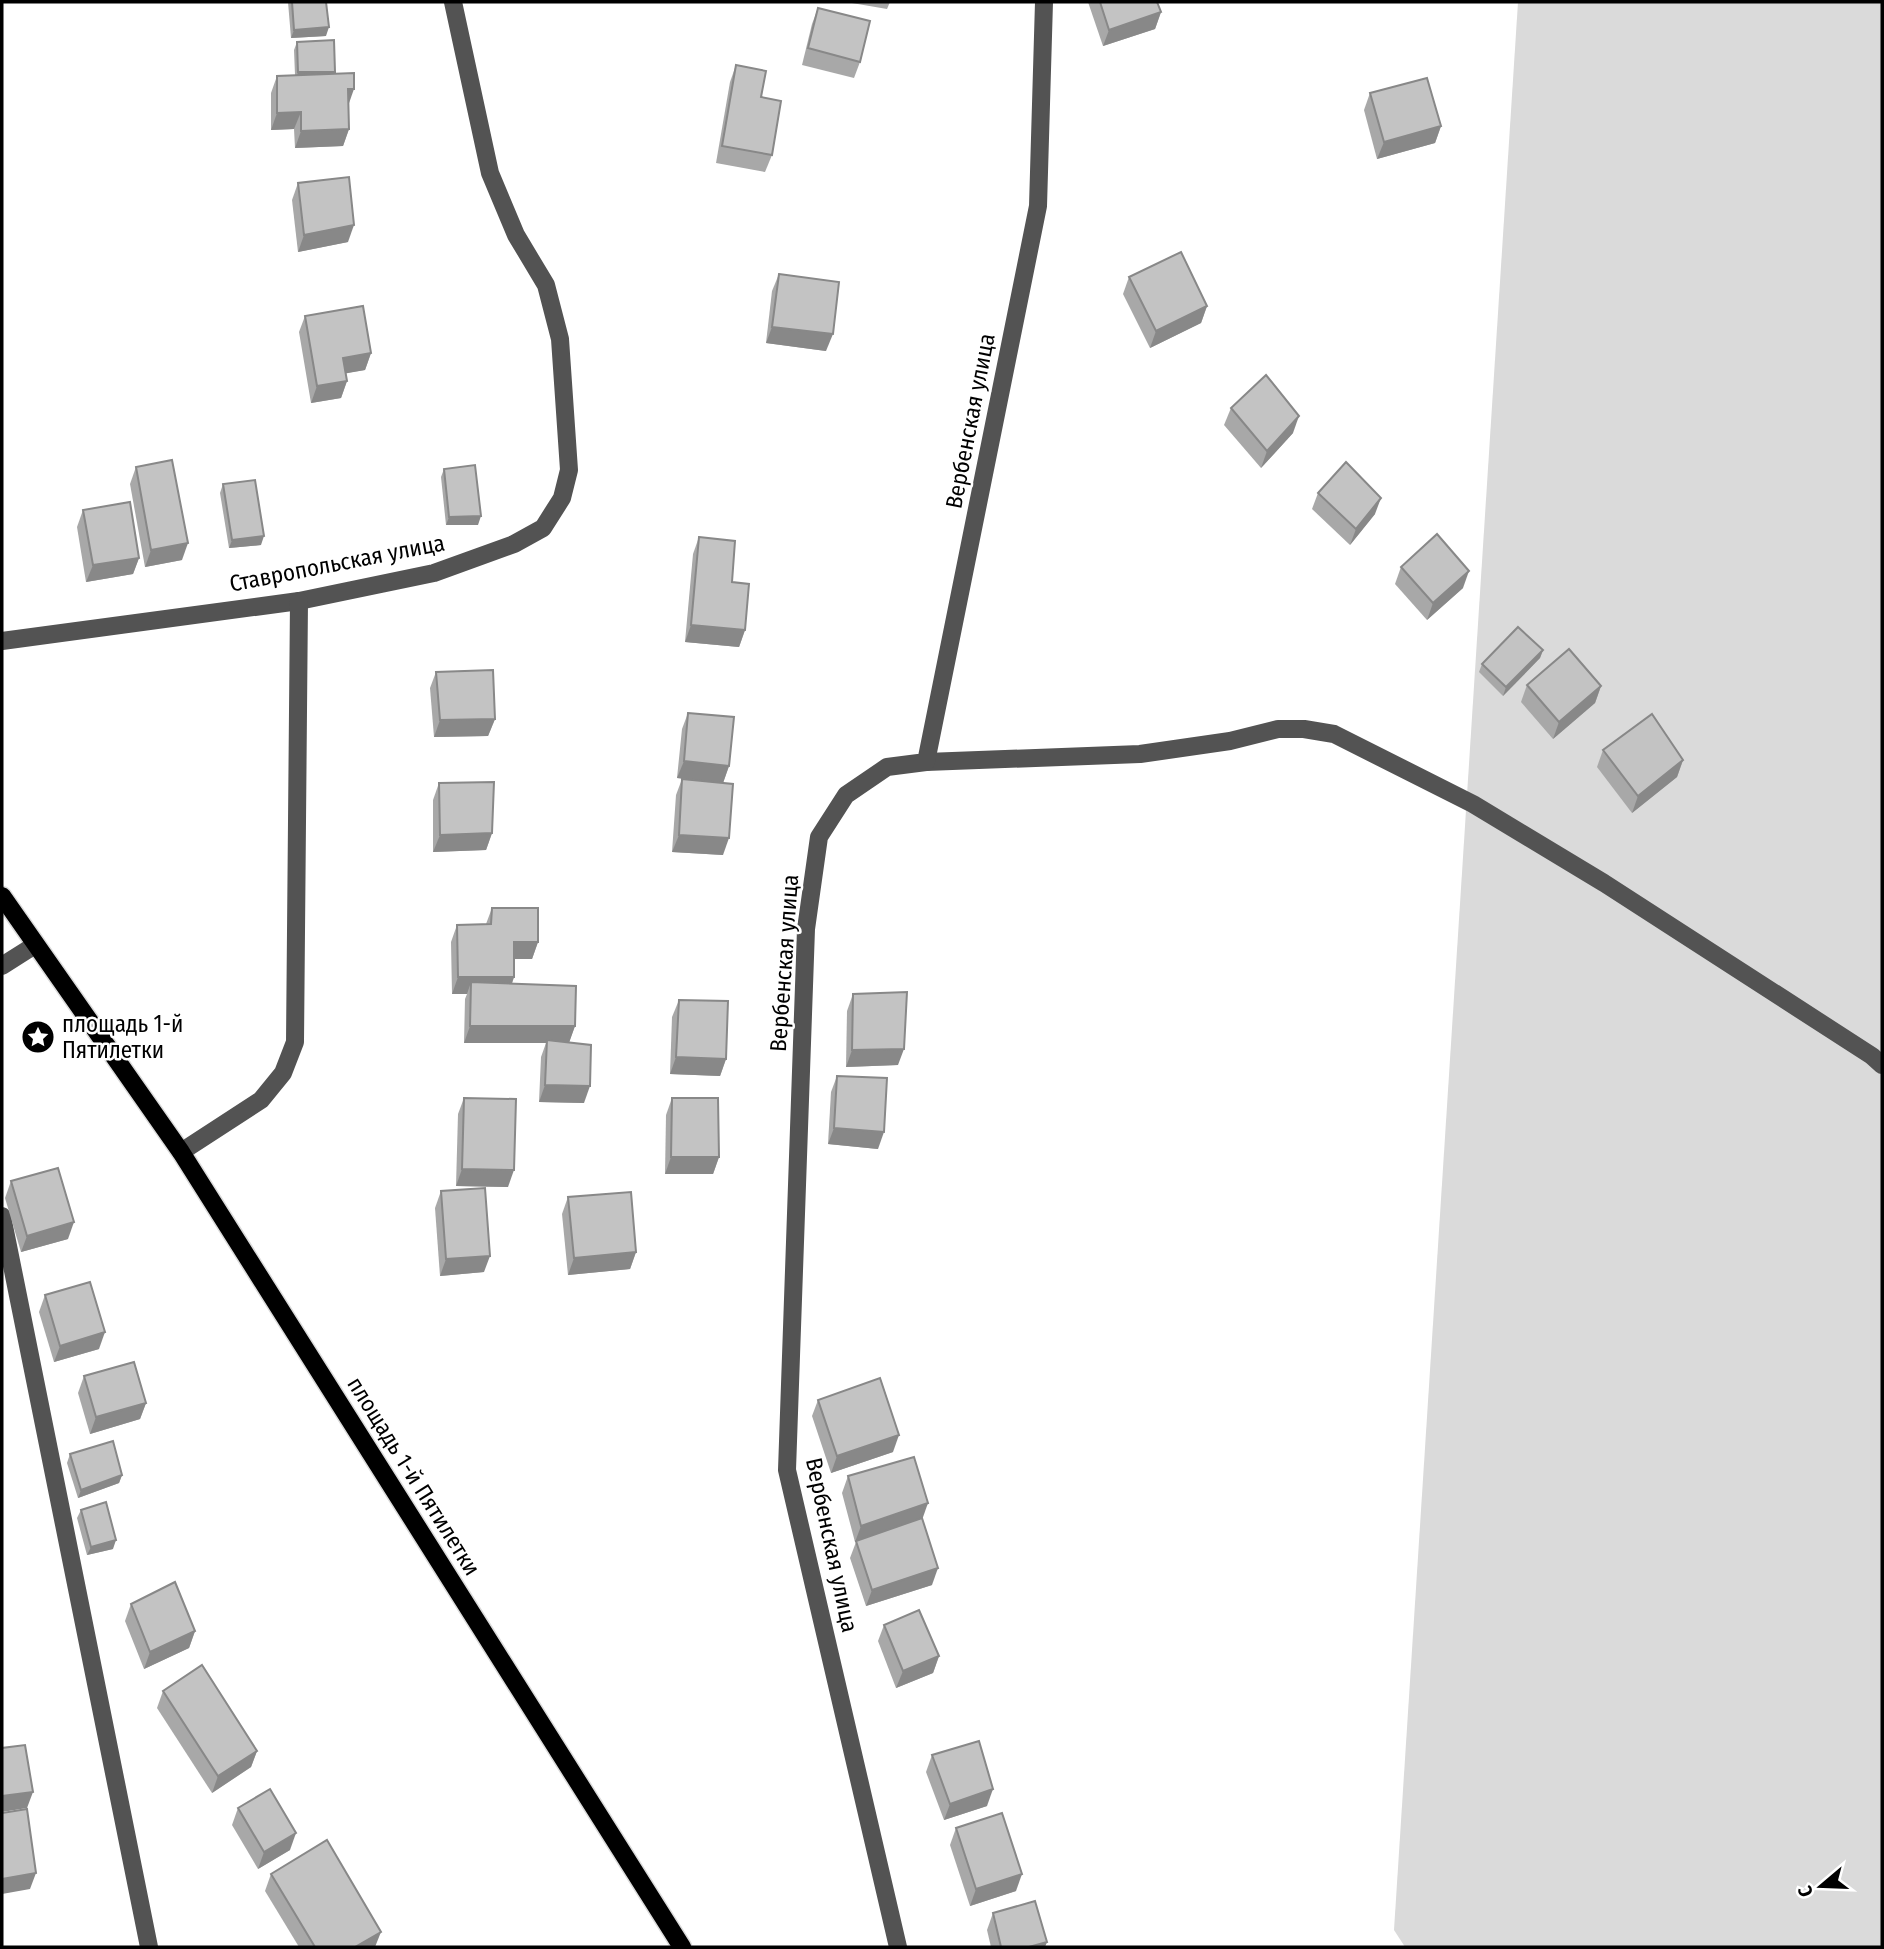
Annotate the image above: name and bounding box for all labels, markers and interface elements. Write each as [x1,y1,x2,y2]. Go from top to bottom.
street label: Вербенская улица [939,331,1001,511]
street label: Ставропольская улица [227,528,447,598]
street label: Вербенская улица [764,873,804,1053]
place label: площадь 1-й Пятилетки [62,1010,183,1064]
place icon: площадь 1-й Пятилетки [19,1018,57,1056]
street label: площадь 1-й Пятилетки [341,1372,487,1580]
street label: Вербенская улица [800,1455,864,1635]
north arrow [1786,1851,1856,1921]
text: С [1793,1883,1818,1900]

